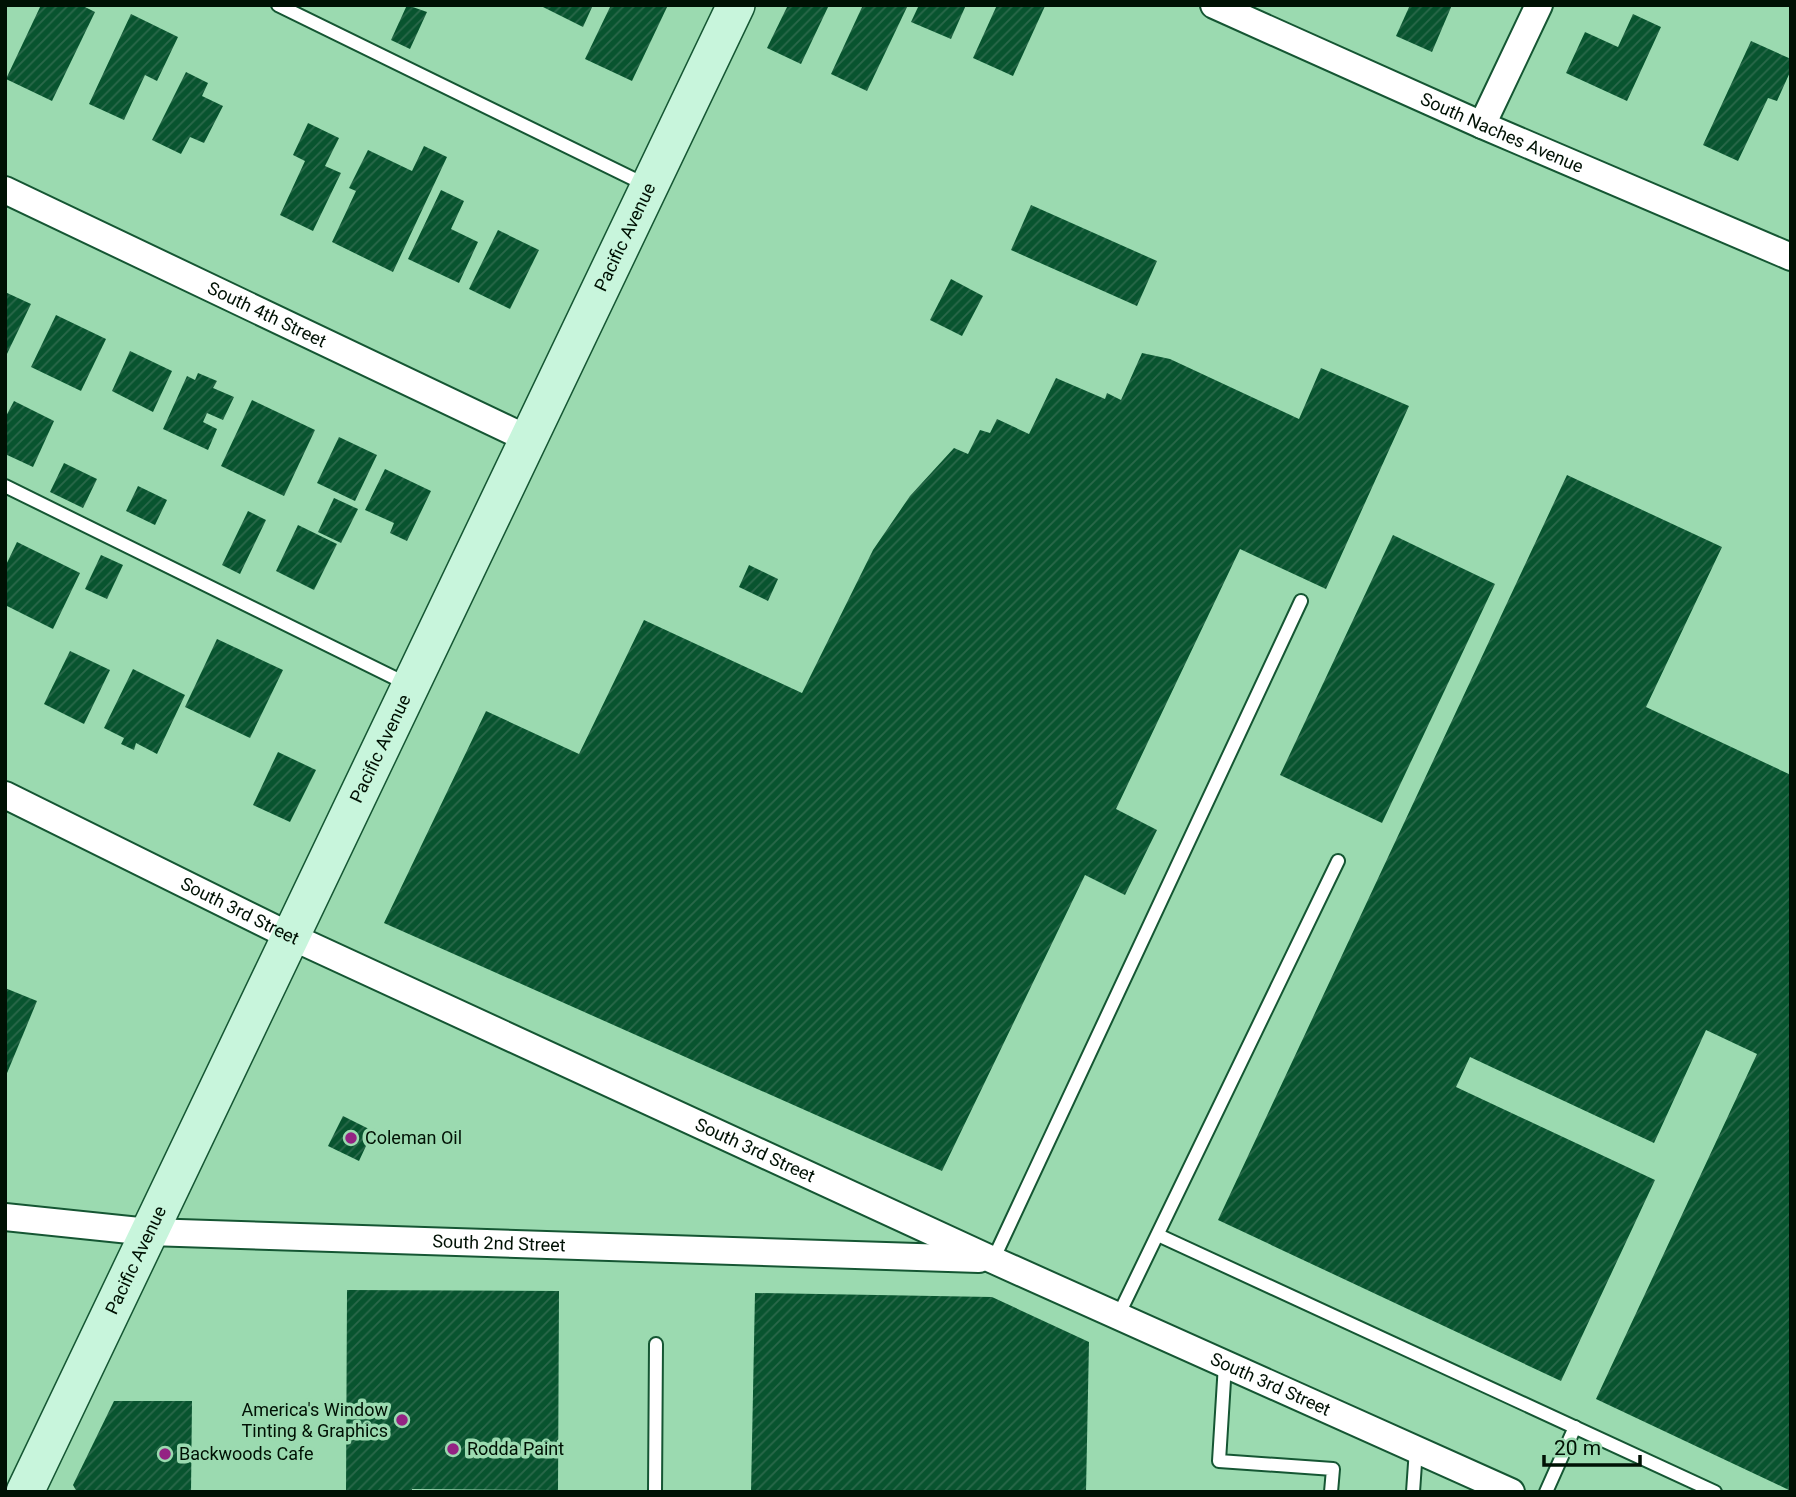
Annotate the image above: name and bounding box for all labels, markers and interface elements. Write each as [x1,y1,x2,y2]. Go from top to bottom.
street label: South Naches Avenue [1417,88,1587,177]
street label: Pacific Avenue [590,179,659,294]
street label: South 4th Street [204,277,330,351]
street label: Pacific Avenue [345,691,415,806]
street label: South 3rd Street [177,873,303,949]
street label: South 3rd Street [692,1113,818,1187]
place label: Coleman Oil [365,1127,462,1148]
marker: Coleman Oil [343,1130,359,1146]
street label: Pacific Avenue [101,1202,170,1318]
street label: South 2nd Street [432,1230,566,1256]
street label: South 3rd Street [1207,1348,1334,1420]
place label: America's Window Tinting & Graphics [241,1399,388,1441]
marker: America's Window Tinting & Graphics [394,1412,410,1428]
scale bar [1544,1424,1640,1468]
text: 20 m [1554,1436,1601,1460]
place label: Rodda Paint [467,1438,564,1459]
marker: Rodda Paint [445,1441,461,1457]
place label: Backwoods Cafe [179,1443,314,1464]
marker: Backwoods Cafe [157,1446,173,1462]

